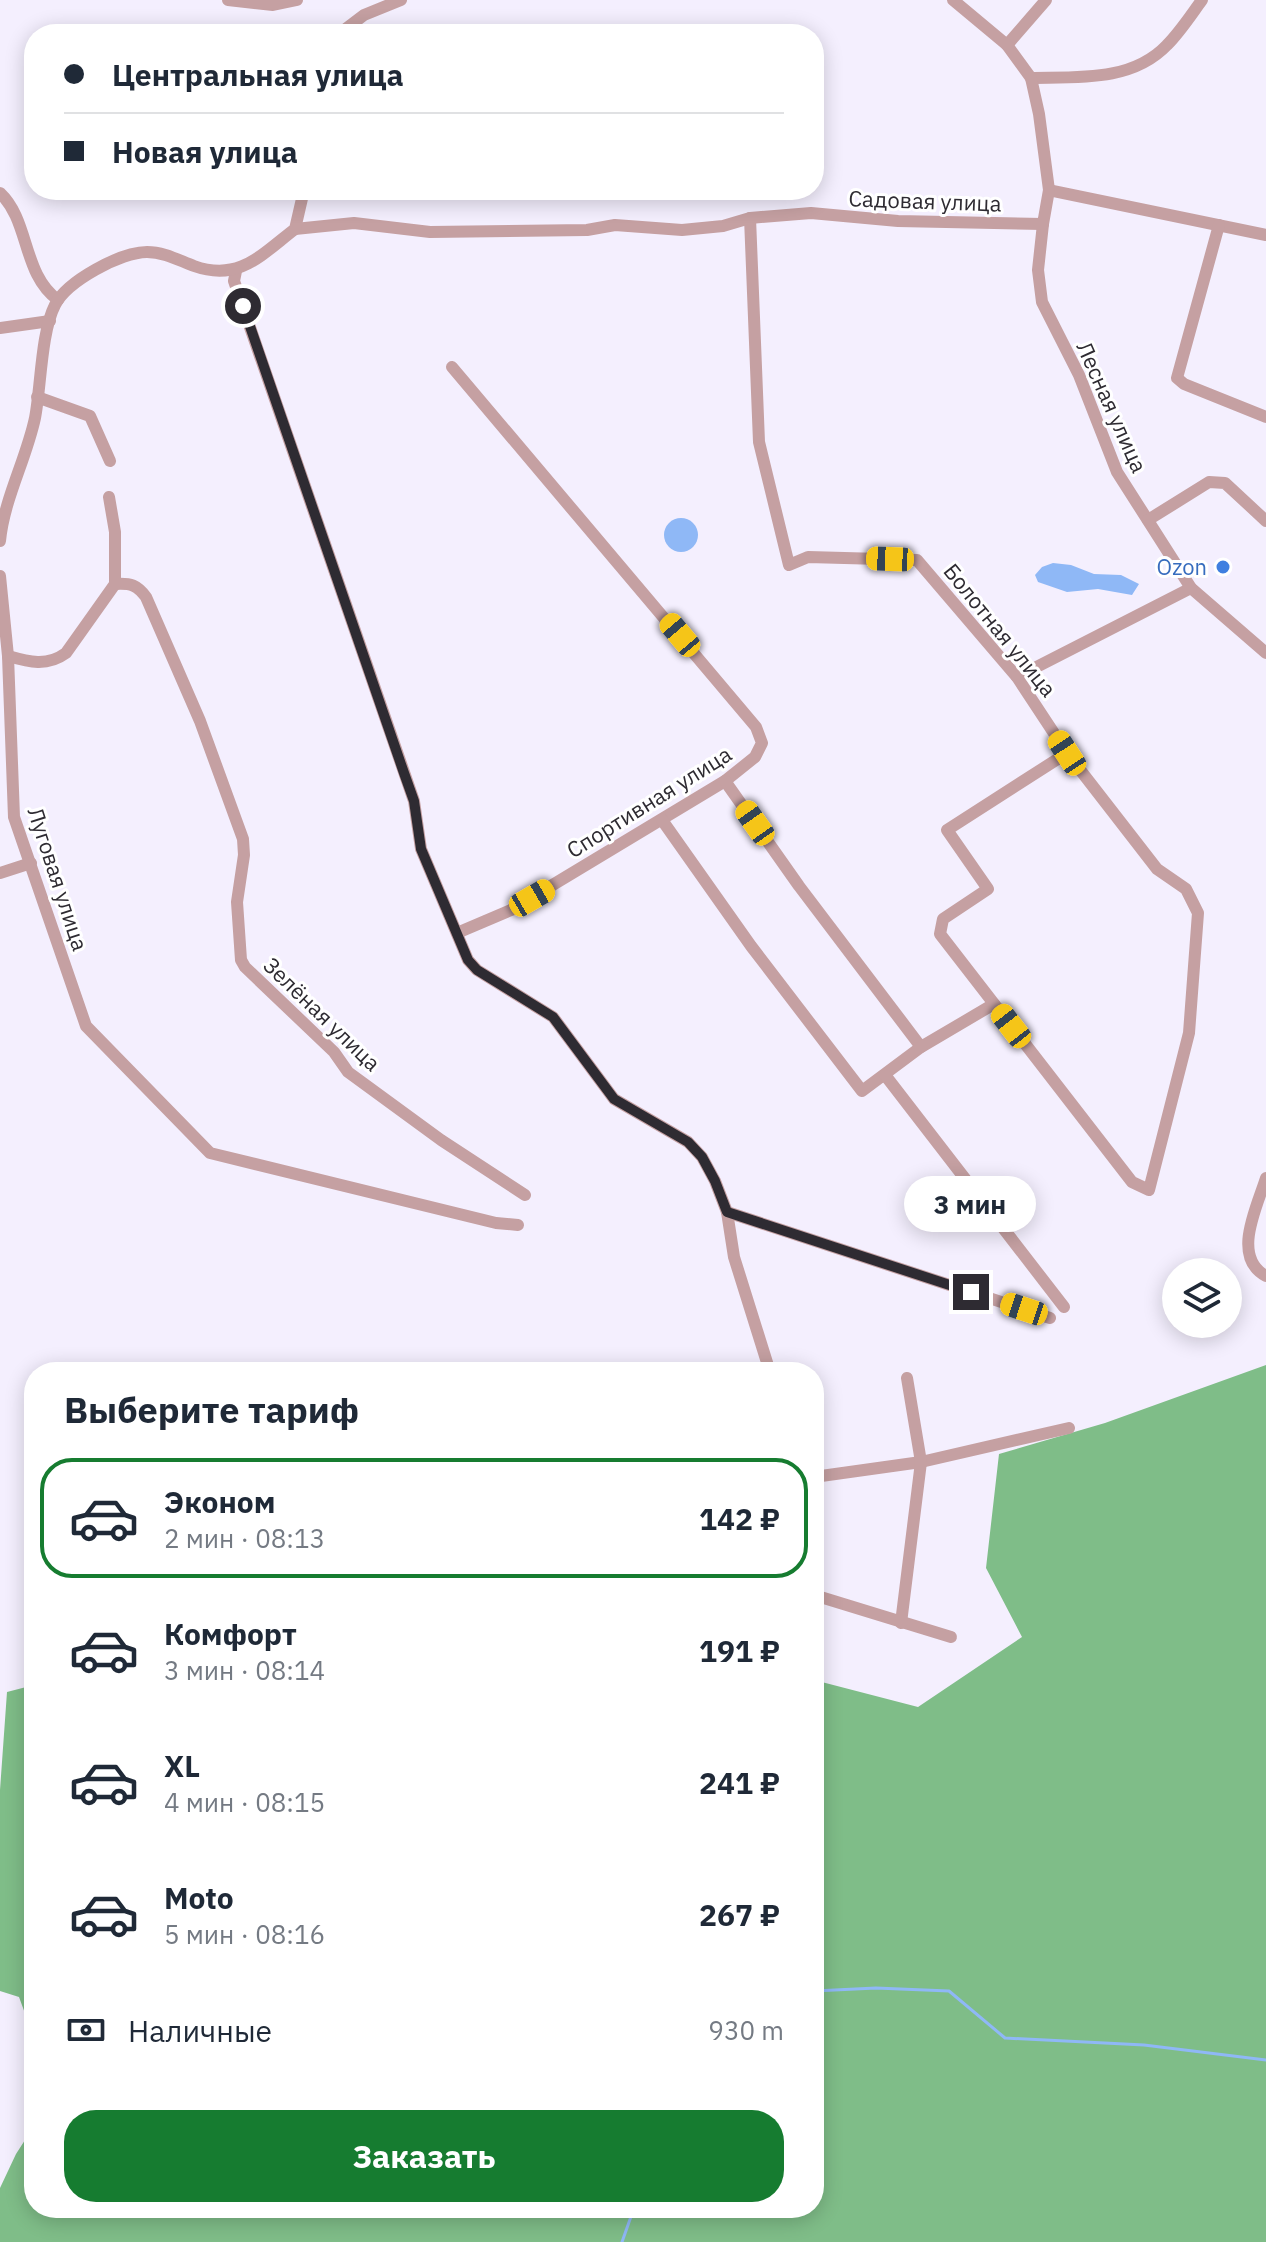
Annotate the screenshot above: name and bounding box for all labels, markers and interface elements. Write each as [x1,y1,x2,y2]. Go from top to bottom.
text: Центральная улица [112,55,403,94]
text: Новая улица [112,132,298,171]
street label: Садовая улица [848,183,1002,218]
route start [225,288,261,324]
street label: Лесная улица [1071,337,1154,477]
car [866,546,914,572]
place label: Ozon [1157,552,1207,581]
street label: Болотная улица [938,557,1063,703]
marker: Ozon [1214,558,1232,576]
car [655,609,705,661]
car [1044,726,1090,780]
street label: Спортивная улица [561,739,737,864]
car [731,796,779,850]
street label: Луговая улица [22,803,95,955]
car [505,876,559,920]
street label: Зелёная улица [258,950,387,1077]
car [987,1000,1035,1052]
callout: 3 мин [905,1176,1037,1232]
text: 3 мин [934,1187,1006,1221]
map controls [1162,1258,1242,1338]
button: layers [1162,1258,1242,1338]
route end [953,1274,989,1310]
car [997,1290,1051,1328]
text: Выберите тариф [64,1386,359,1433]
icon: car [68,1482,140,1554]
text: Эконом [164,1482,275,1521]
text: 142 ₽ [699,1499,780,1538]
text: 2 мин · 08:13 [164,1521,325,1555]
icon: car [68,1614,140,1686]
text: Комфорт [164,1614,297,1653]
text: 191 ₽ [699,1631,780,1670]
text: 3 мин · 08:14 [164,1653,325,1687]
icon: car [68,1746,140,1818]
text: XL [164,1746,200,1785]
text: 241 ₽ [699,1763,780,1802]
text: 4 мин · 08:15 [164,1785,325,1819]
icon: car [68,1878,140,1950]
text: Moto [164,1878,234,1917]
text: 267 ₽ [699,1895,780,1934]
text: 5 мин · 08:16 [164,1917,325,1951]
icon: cash [64,2008,108,2052]
text: Наличные [128,2011,272,2050]
text: 930 m [708,2013,784,2047]
button: Заказать [64,2110,784,2202]

